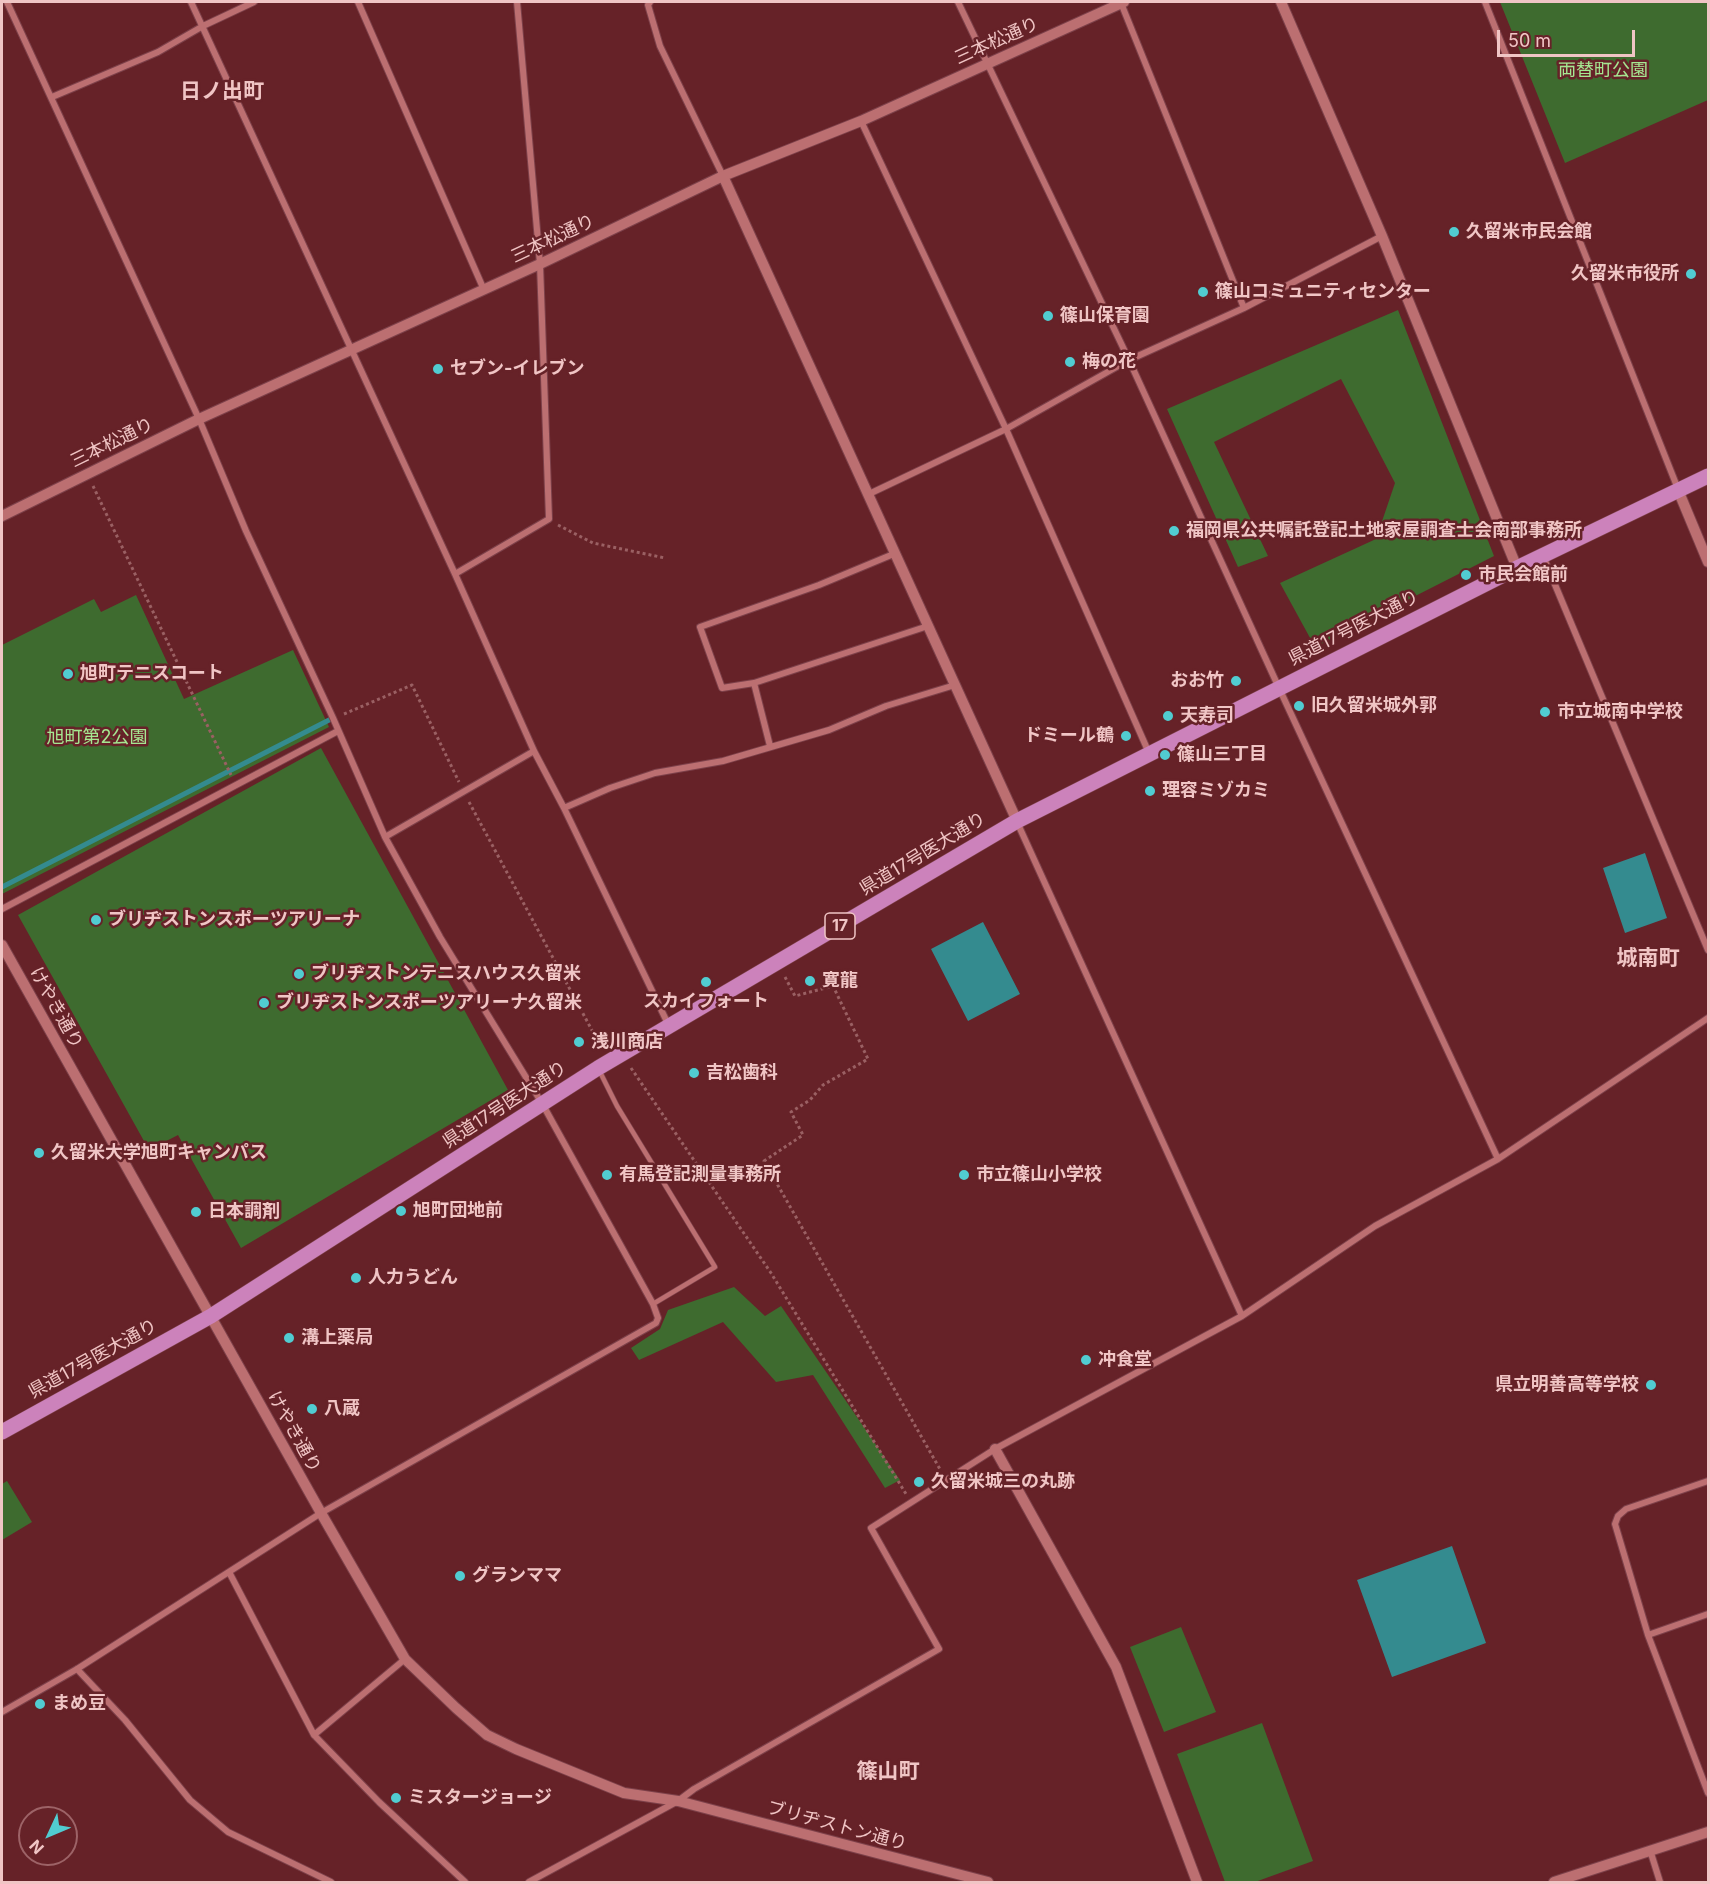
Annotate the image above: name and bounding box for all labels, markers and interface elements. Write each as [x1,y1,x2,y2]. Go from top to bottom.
street label: 三本松通り [951,13,1043,69]
scale bar [1500,18,1638,56]
text: 50 m [1508,30,1551,51]
park label: 両替町公園 [1558,60,1648,82]
district label: 日ノ出町 [180,79,264,105]
street label: 三本松通り [508,210,598,268]
place label: 久留米市民会館 [1466,221,1592,243]
marker: 久留米市民会館 [1447,225,1461,239]
place label: 久留米市役所 [1571,263,1679,285]
marker: 久留米市役所 [1684,267,1698,281]
place label: 篠山コミュニティセンター [1215,281,1431,303]
marker: 篠山コミュニティセンター [1196,285,1210,299]
place label: 篠山保育園 [1060,305,1150,327]
marker: 篠山保育園 [1041,309,1055,323]
place label: 梅の花 [1082,351,1136,373]
marker: 梅の花 [1063,355,1077,369]
place label: セブン-イレブン [450,358,584,380]
marker: セブン-イレブン [431,362,445,376]
street label: 三本松通り [67,414,157,472]
place label: 福岡県公共嘱託登記土地家屋調査士会南部事務所 [1186,520,1582,542]
marker: 福岡県公共嘱託登記土地家屋調査士会南部事務所 [1167,524,1181,538]
place label: 市民会館前 [1478,564,1568,586]
marker: 市民会館前 [1459,568,1473,582]
street label: 県道17号医大通り [1285,586,1423,670]
place label: 旭町テニスコート [80,663,224,685]
marker: 旭町テニスコート [61,667,75,681]
place label: おお竹 [1170,670,1224,692]
marker: おお竹 [1229,674,1243,688]
place label: 旧久留米城外郭 [1311,695,1437,717]
marker: 旧久留米城外郭 [1292,699,1306,713]
place label: 市立城南中学校 [1557,701,1683,723]
place label: 天寿司 [1180,705,1234,727]
marker: 市立城南中学校 [1538,705,1552,719]
marker: 天寿司 [1161,709,1175,723]
place label: ドミール鶴 [1024,725,1114,747]
park label: 旭町第2公園 [47,727,147,749]
marker: ドミール鶴 [1119,729,1133,743]
place label: 篠山三丁目 [1177,744,1267,766]
marker: 篠山三丁目 [1158,748,1172,762]
place label: 理容ミゾカミ [1162,780,1270,802]
marker: 理容ミゾカミ [1143,784,1157,798]
street label: 県道17号医大通り [856,808,990,900]
place label: ブリヂストンスポーツアリーナ [108,909,360,931]
marker: ブリヂストンスポーツアリーナ [89,913,103,927]
road number: 17 [825,913,855,939]
district label: 城南町 [1617,946,1679,972]
street label: けやき通り [25,963,87,1053]
place label: ブリヂストンテニスハウス久留米 [311,963,581,985]
marker: ブリヂストンテニスハウス久留米 [292,967,306,981]
place label: 寛龍 [822,970,858,992]
marker: 寛龍 [803,974,817,988]
marker: スカイフォート [699,975,713,989]
place label: スカイフォート [643,991,769,1013]
place label: ブリヂストンスポーツアリーナ久留米 [276,992,582,1014]
marker: ブリヂストンスポーツアリーナ久留米 [257,996,271,1010]
place label: 浅川商店 [591,1031,663,1053]
marker: 浅川商店 [572,1035,586,1049]
street label: 県道17号医大通り [439,1057,571,1153]
place label: 吉松歯科 [706,1062,778,1084]
marker: 吉松歯科 [687,1066,701,1080]
place label: 久留米大学旭町キャンパス [51,1142,267,1164]
marker: 久留米大学旭町キャンパス [32,1146,46,1160]
place label: 有馬登記測量事務所 [619,1164,781,1186]
place label: 市立篠山小学校 [976,1164,1102,1186]
marker: 有馬登記測量事務所 [600,1168,614,1182]
marker: 市立篠山小学校 [957,1168,971,1182]
place label: 旭町団地前 [413,1200,503,1222]
place label: 日本調剤 [208,1201,280,1223]
marker: 旭町団地前 [394,1204,408,1218]
marker: 日本調剤 [189,1205,203,1219]
place label: 人力うどん [368,1267,458,1289]
marker: 人力うどん [349,1271,363,1285]
street label: 県道17号医大通り [25,1315,161,1403]
place label: 溝上薬局 [301,1327,373,1349]
marker: 溝上薬局 [282,1331,296,1345]
place label: 冲食堂 [1098,1349,1152,1371]
marker: 冲食堂 [1079,1353,1093,1367]
place label: 県立明善高等学校 [1495,1374,1639,1396]
marker: 県立明善高等学校 [1644,1378,1658,1392]
street label: けやき通り [263,1387,325,1477]
place label: 八蔵 [324,1398,360,1420]
marker: 八蔵 [305,1402,319,1416]
place label: 久留米城三の丸跡 [931,1471,1075,1493]
marker: 久留米城三の丸跡 [912,1475,926,1489]
place label: グランママ [472,1565,562,1587]
marker: グランママ [453,1569,467,1583]
place label: まめ豆 [52,1693,106,1715]
marker: まめ豆 [33,1697,47,1711]
district label: 篠山町 [857,1759,919,1785]
place label: ミスタージョージ [408,1787,552,1809]
marker: ミスタージョージ [389,1791,403,1805]
street label: ブリヂストン通り [765,1797,909,1855]
north arrow [18,1806,78,1866]
text: N [25,1836,48,1858]

